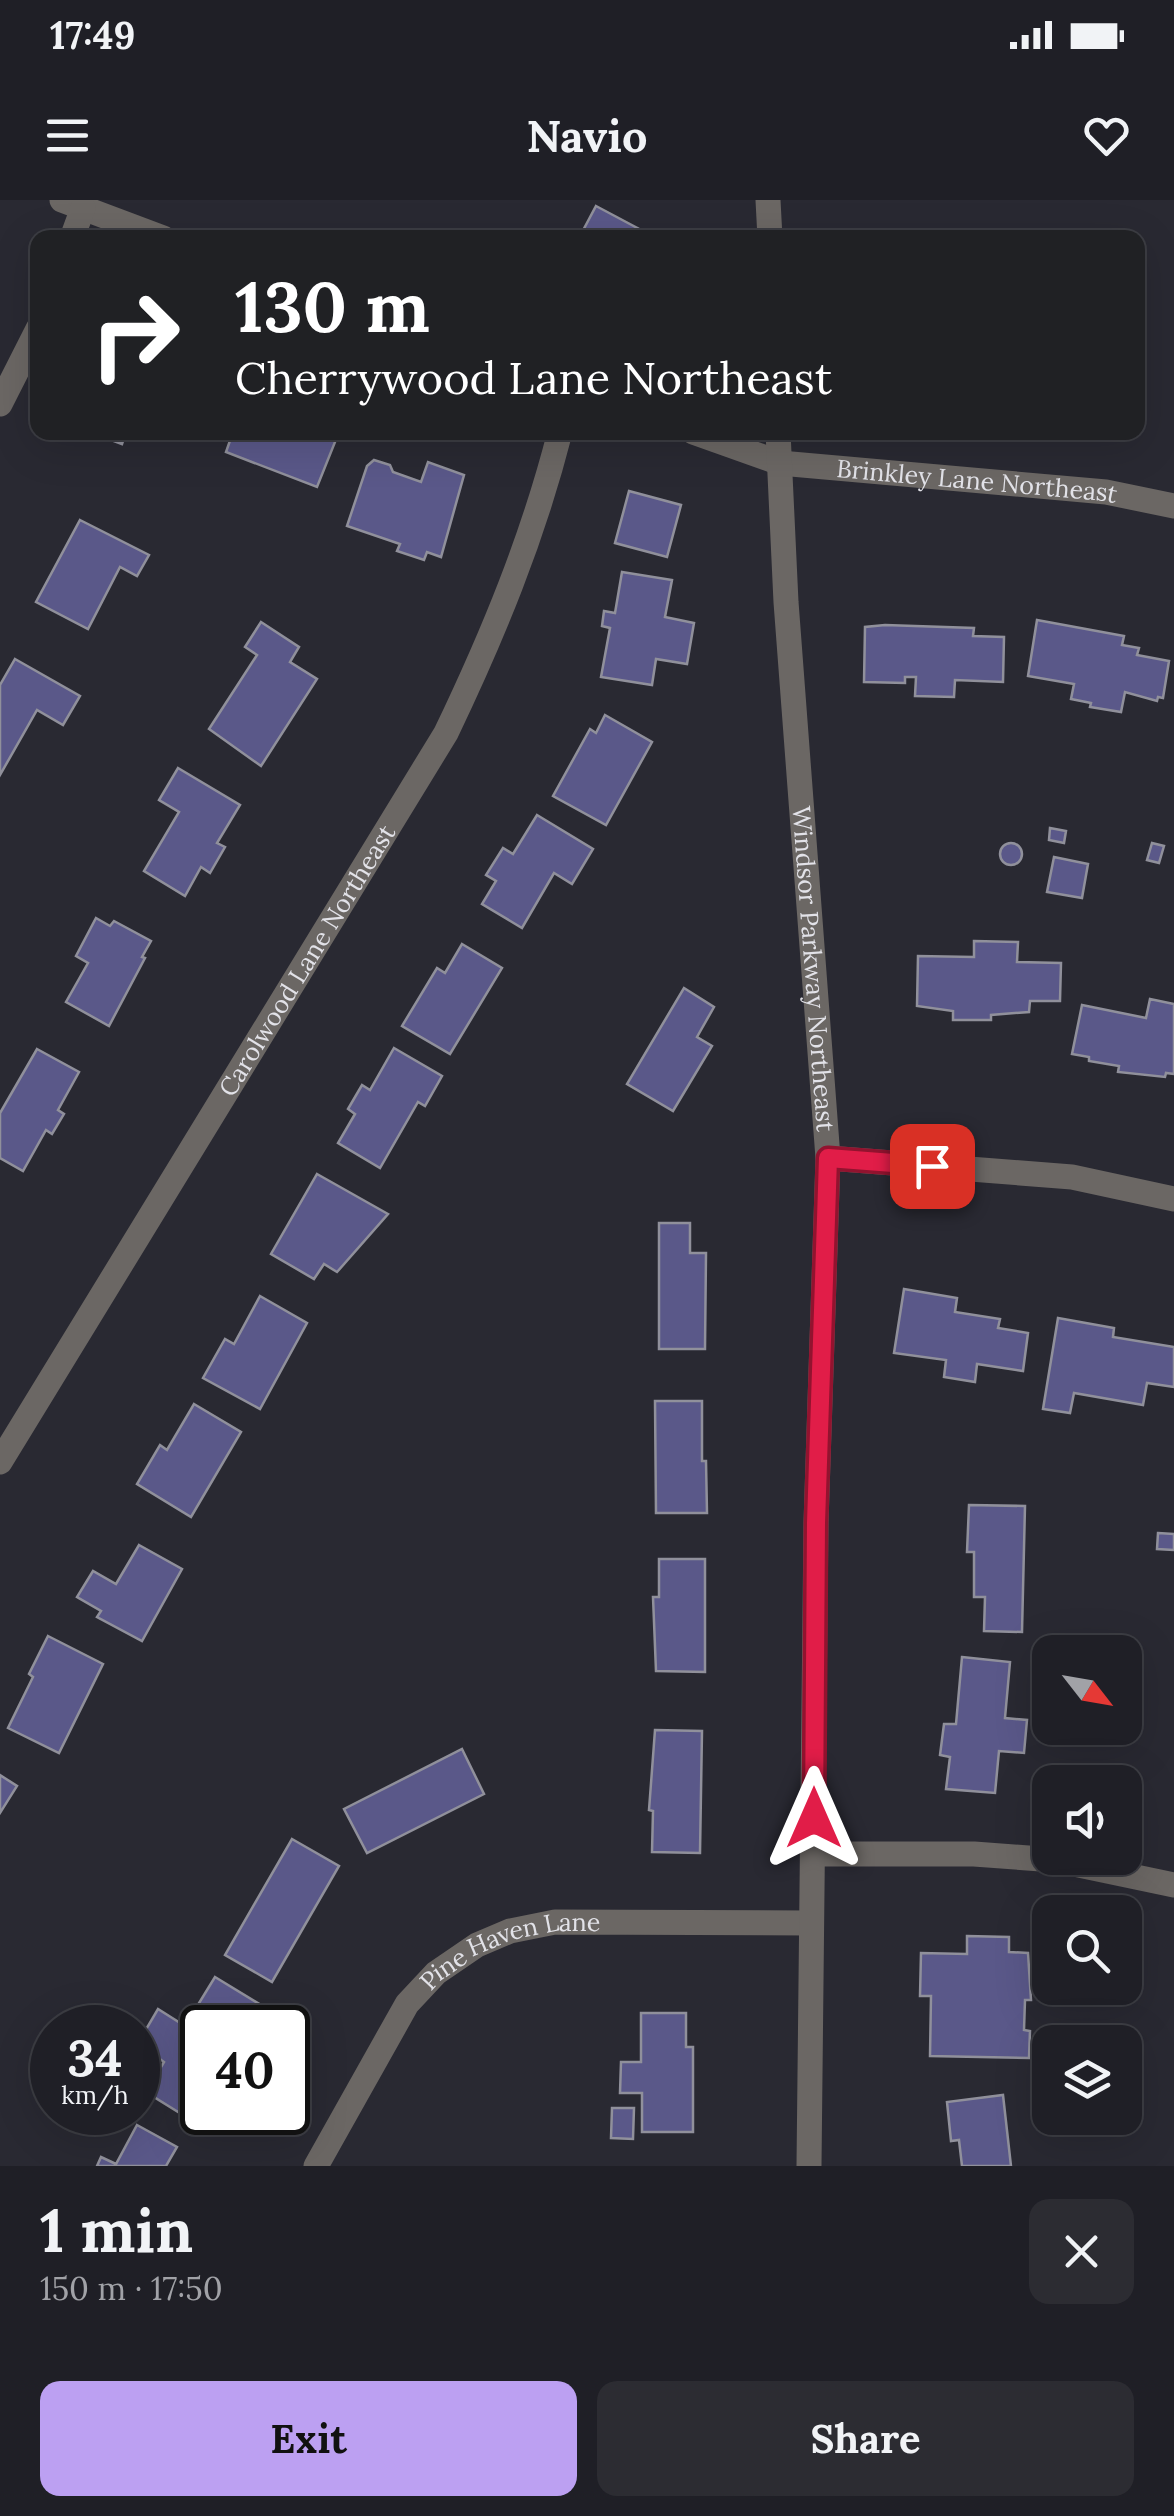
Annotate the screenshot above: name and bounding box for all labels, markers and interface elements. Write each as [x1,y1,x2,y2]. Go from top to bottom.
text: 17:49 [50,11,135,59]
text: Navio [526,107,648,164]
icon: menu [40,108,95,163]
icon: heart [1079,108,1134,163]
text: 130 m [235,262,430,351]
icon: right [70,270,200,400]
text: Cherrywood Lane Northeast [235,349,832,406]
street label: Brinkley Lane Northeast [835,452,1121,510]
street label: Windsor Parkway Northeast [785,805,842,1133]
street label: Carolwood Lane Northeast [212,818,402,1102]
pin [890,1124,975,1209]
icon: arrive [905,1139,960,1194]
north arrow [1032,1635,1142,1745]
map controls [1032,1635,1142,2135]
button: sound [1032,1765,1142,1875]
position arrow [762,1766,866,1870]
button: search [1032,1895,1142,2005]
street label: Pine Haven Lane [413,1906,600,1997]
speed limit sign: 40 [180,2005,310,2135]
button: layers [1032,2025,1142,2135]
text: 34 [67,2026,123,2090]
text: km/h [61,2079,129,2111]
text: 1 min [40,2192,193,2268]
button: close [1029,2199,1134,2304]
text: 150 m · 17:50 [40,2268,223,2309]
button: Exit [40,2381,577,2496]
button: Share [597,2381,1134,2496]

